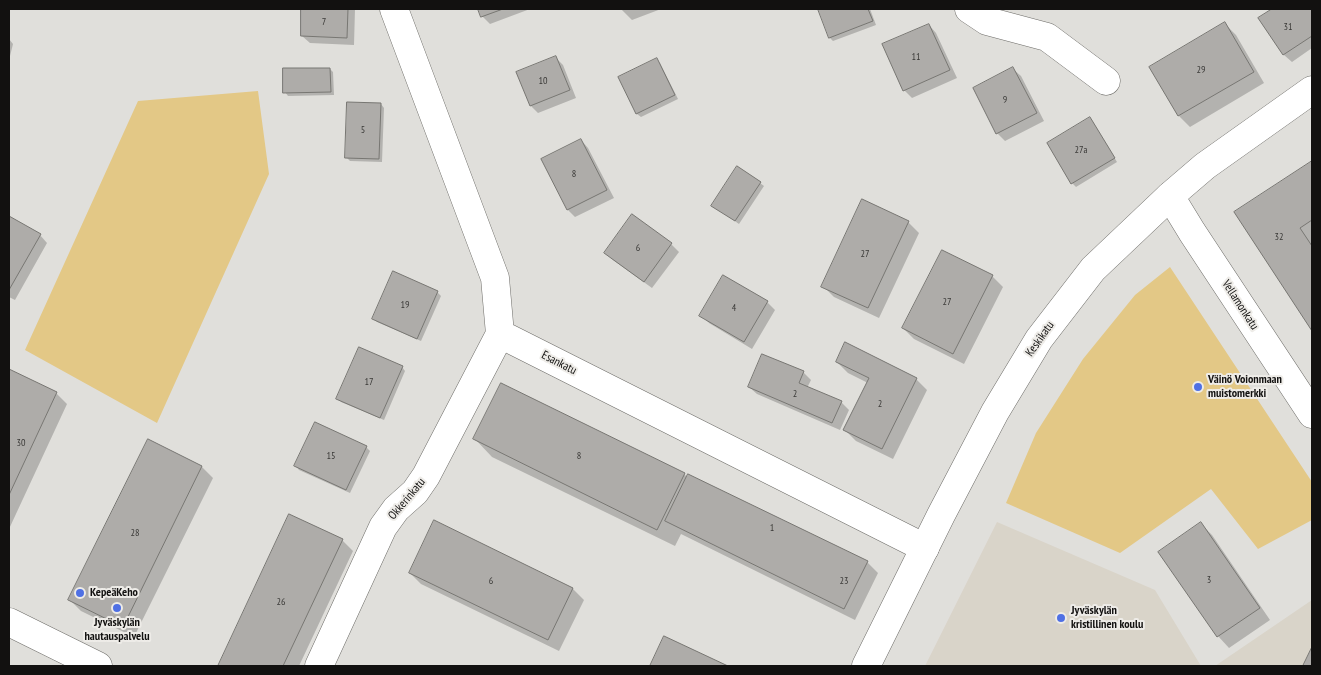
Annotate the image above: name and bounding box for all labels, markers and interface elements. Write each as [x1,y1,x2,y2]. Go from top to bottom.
house number: 7 [322,16,326,28]
house number: 31 [1284,21,1292,33]
house number: 11 [912,51,920,63]
house number: 29 [1197,64,1205,76]
house number: 10 [539,75,547,87]
house number: 9 [1003,94,1007,106]
house number: 5 [361,124,365,136]
house number: 27a [1075,144,1087,156]
house number: 8 [572,168,576,180]
house number: 32 [1275,231,1283,243]
house number: 6 [636,242,640,254]
house number: 27 [861,248,869,260]
street label: Vellamonkatu [1219,277,1261,333]
house number: 27 [943,296,951,308]
house number: 19 [401,299,409,311]
house number: 4 [732,302,736,314]
street label: Keskikatu [1023,319,1057,359]
street label: Esankatu [539,348,579,378]
place label: Väinö Voionmaan muistomerkki [1208,373,1282,401]
house number: 17 [365,376,373,388]
marker: Väinö Voionmaan muistomerkki [1192,381,1204,393]
house number: 2 [793,388,797,400]
house number: 2 [878,398,882,410]
house number: 30 [17,437,25,449]
house number: 15 [327,450,335,462]
house number: 8 [577,450,581,462]
street label: Okkerinkatu [385,475,429,523]
house number: 1 [770,522,774,534]
house number: 28 [131,527,139,539]
house number: 3 [1207,574,1211,586]
house number: 6 [489,575,493,587]
house number: 23 [840,575,848,587]
place label: KepeäKeho [90,586,138,600]
marker: KepeäKeho [74,587,86,599]
house number: 26 [277,596,285,608]
marker: Jyväskylän hautauspalvelu [111,602,123,614]
place label: Jyväskylän kristillinen koulu [1071,604,1143,632]
marker: Jyväskylän kristillinen koulu [1055,612,1067,624]
place label: Jyväskylän hautauspalvelu [84,616,150,644]

